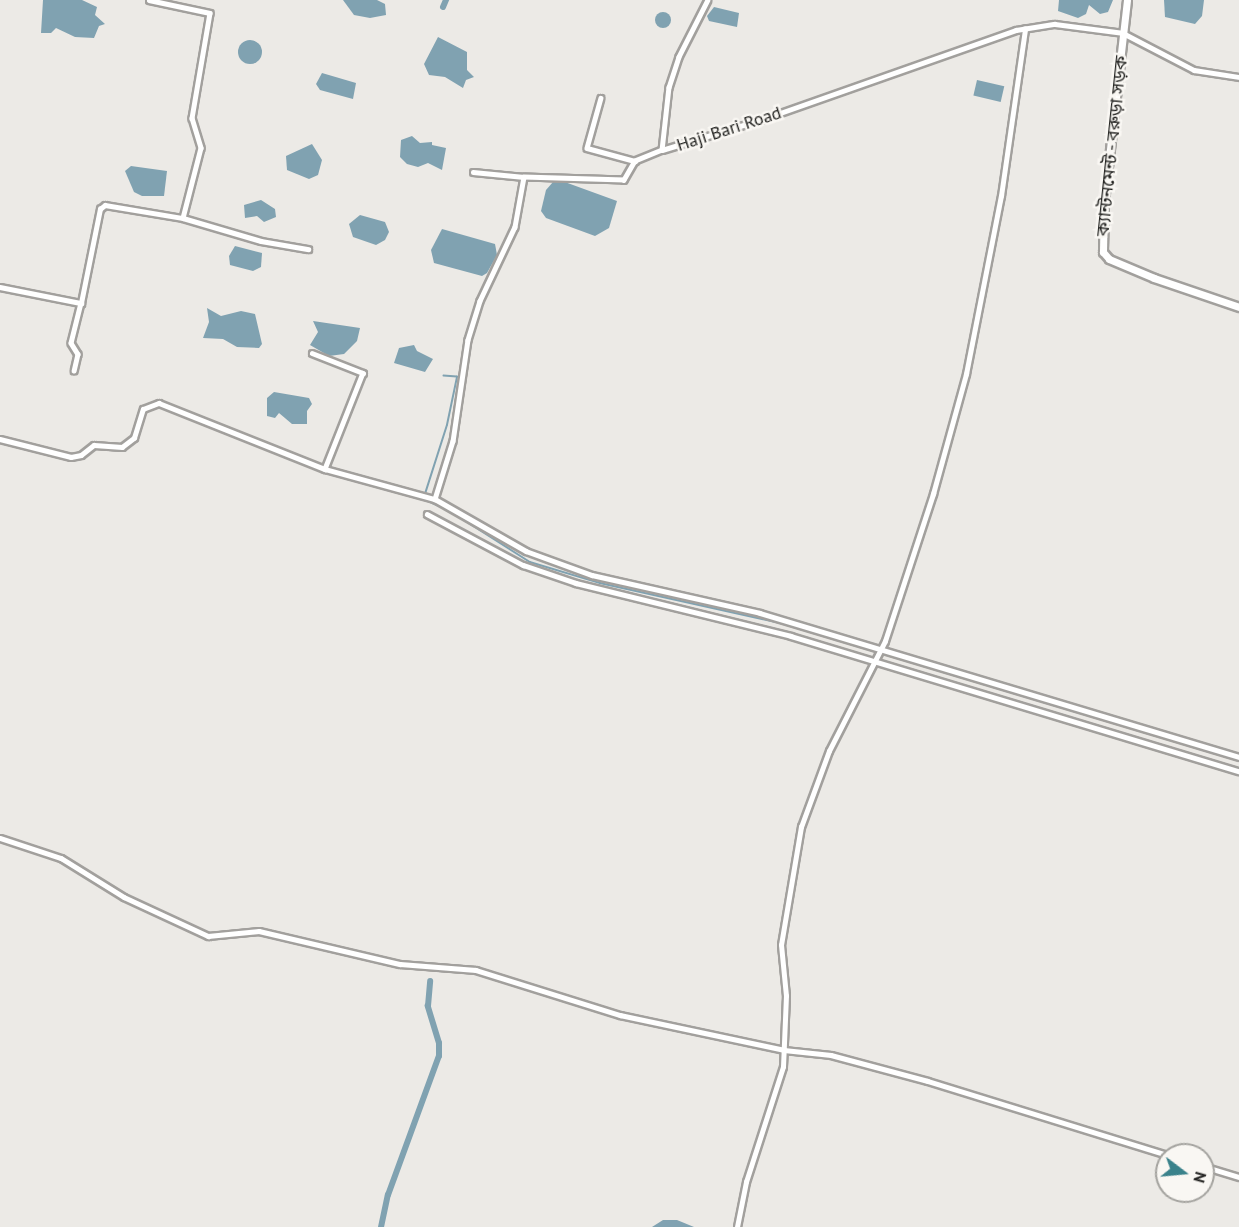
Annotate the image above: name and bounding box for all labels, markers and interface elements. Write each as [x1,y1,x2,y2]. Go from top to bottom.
street label: ক্যান্টনমেন্ট - বরুড়া সড়ক [1092,53,1132,239]
street label: Haji Bari Road [674,102,784,156]
north arrow [1155,1143,1215,1203]
text: N [1189,1170,1211,1185]

